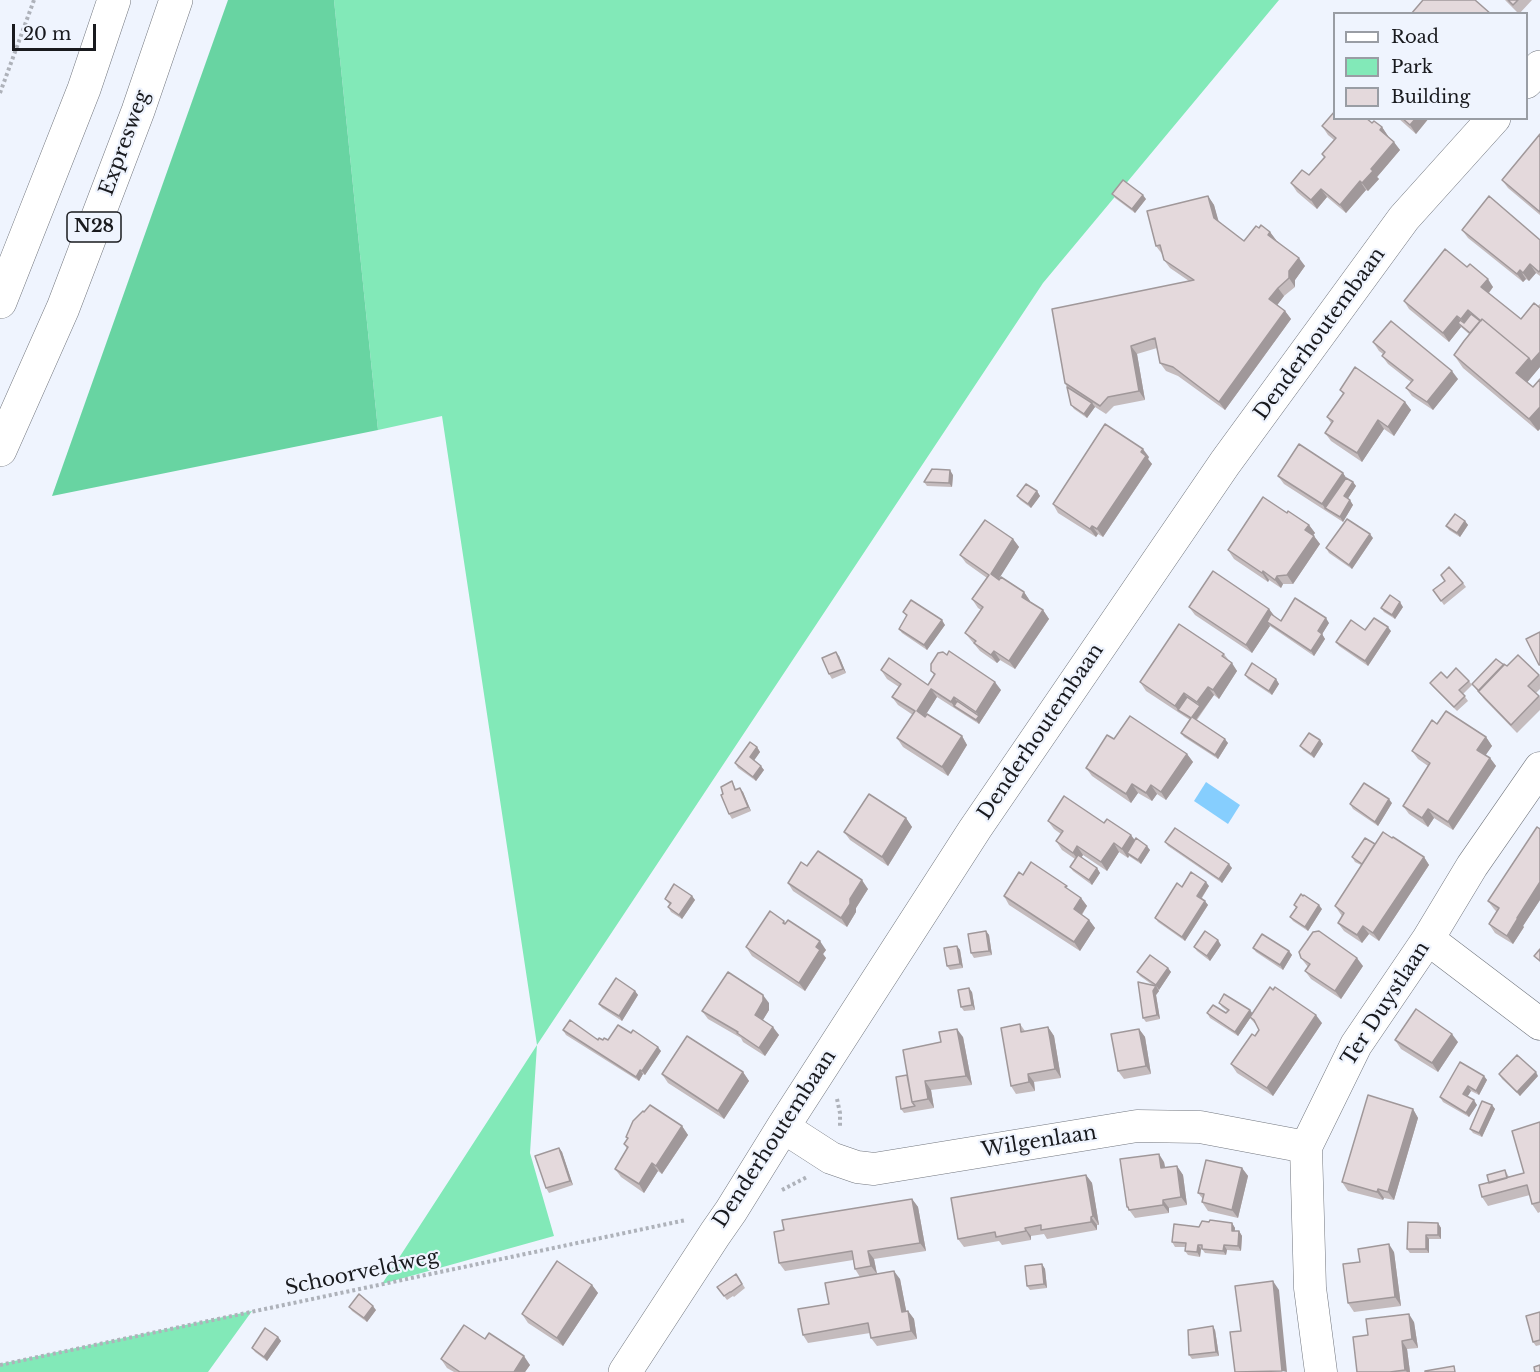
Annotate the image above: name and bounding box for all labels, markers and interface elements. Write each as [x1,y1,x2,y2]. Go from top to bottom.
scale bar [15,12,99,50]
legend [1333,12,1528,120]
text: 20 m [23,23,71,45]
text: Road [1391,26,1439,48]
text: Park [1391,56,1433,78]
text: Building [1391,86,1470,108]
street label: Expresweg [95,87,155,199]
road number: N28 [67,212,121,242]
street label: Denderhoutembaan [1249,243,1391,425]
street label: Denderhoutembaan [973,639,1109,825]
street label: Ter Duystlaan [1337,937,1435,1071]
street label: Denderhoutembaan [709,1046,841,1232]
street label: Wilgenlaan [980,1121,1098,1163]
street label: Schoorveldweg [283,1245,441,1301]

